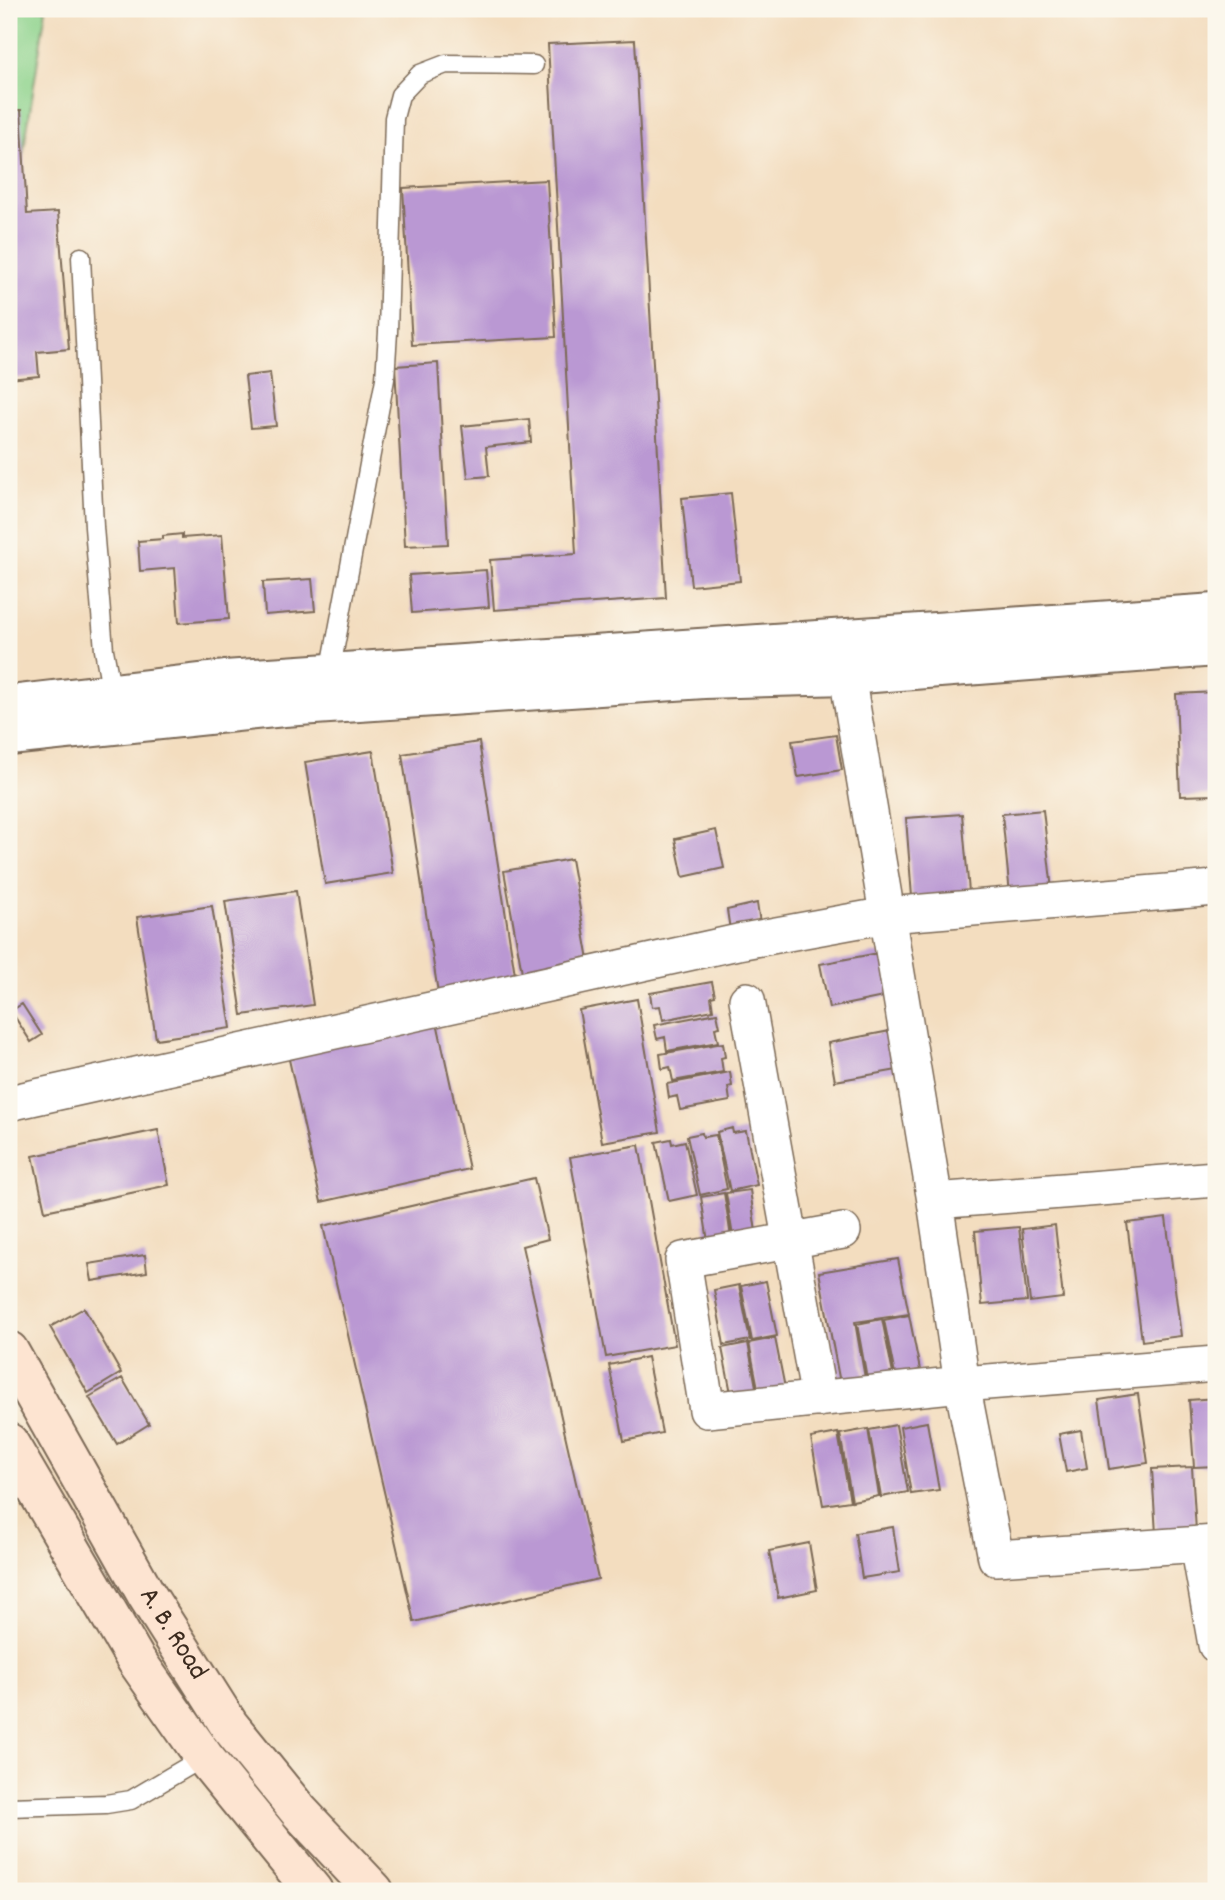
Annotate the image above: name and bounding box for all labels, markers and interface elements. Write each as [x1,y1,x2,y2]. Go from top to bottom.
street label: A. B. Road [127,1580,216,1689]

